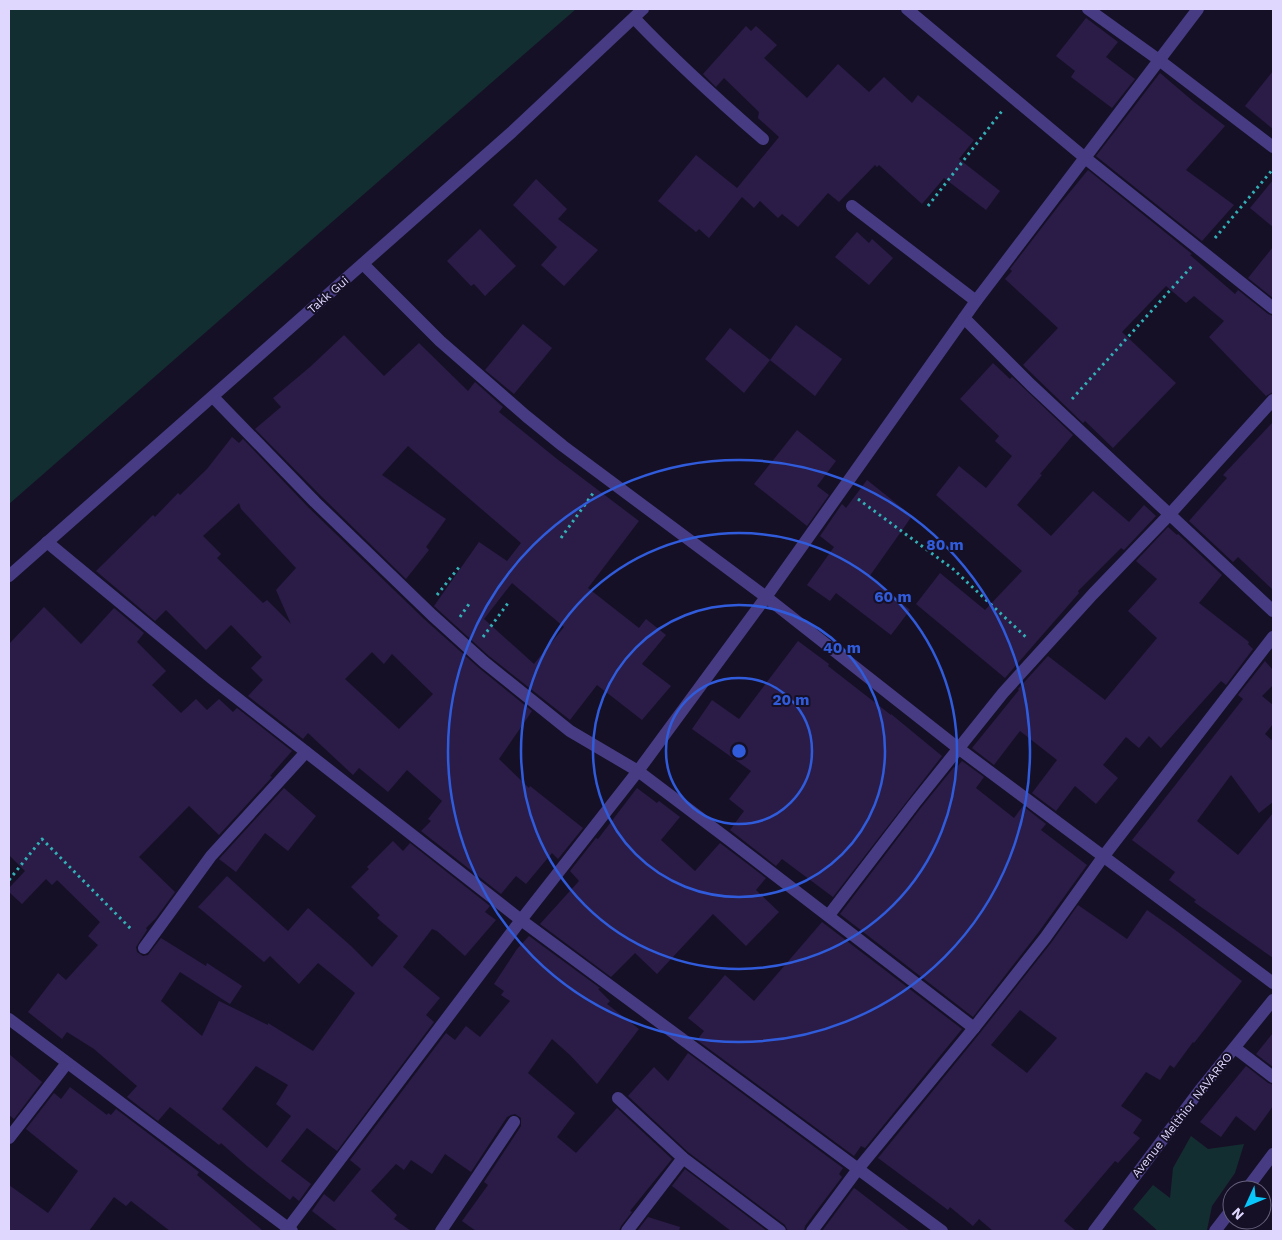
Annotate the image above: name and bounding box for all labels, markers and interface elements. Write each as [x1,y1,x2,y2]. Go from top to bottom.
street label: Takk Gui [305,273,351,317]
text: 80 m [926,536,964,554]
text: 60 m [874,588,912,606]
text: 40 m [823,639,861,657]
text: 20 m [772,691,810,709]
centre of rings [730,742,748,760]
street label: Avenue Melthior NAVARRO [1129,1050,1235,1180]
north arrow [1222,1180,1272,1230]
text: N [1228,1205,1247,1223]

